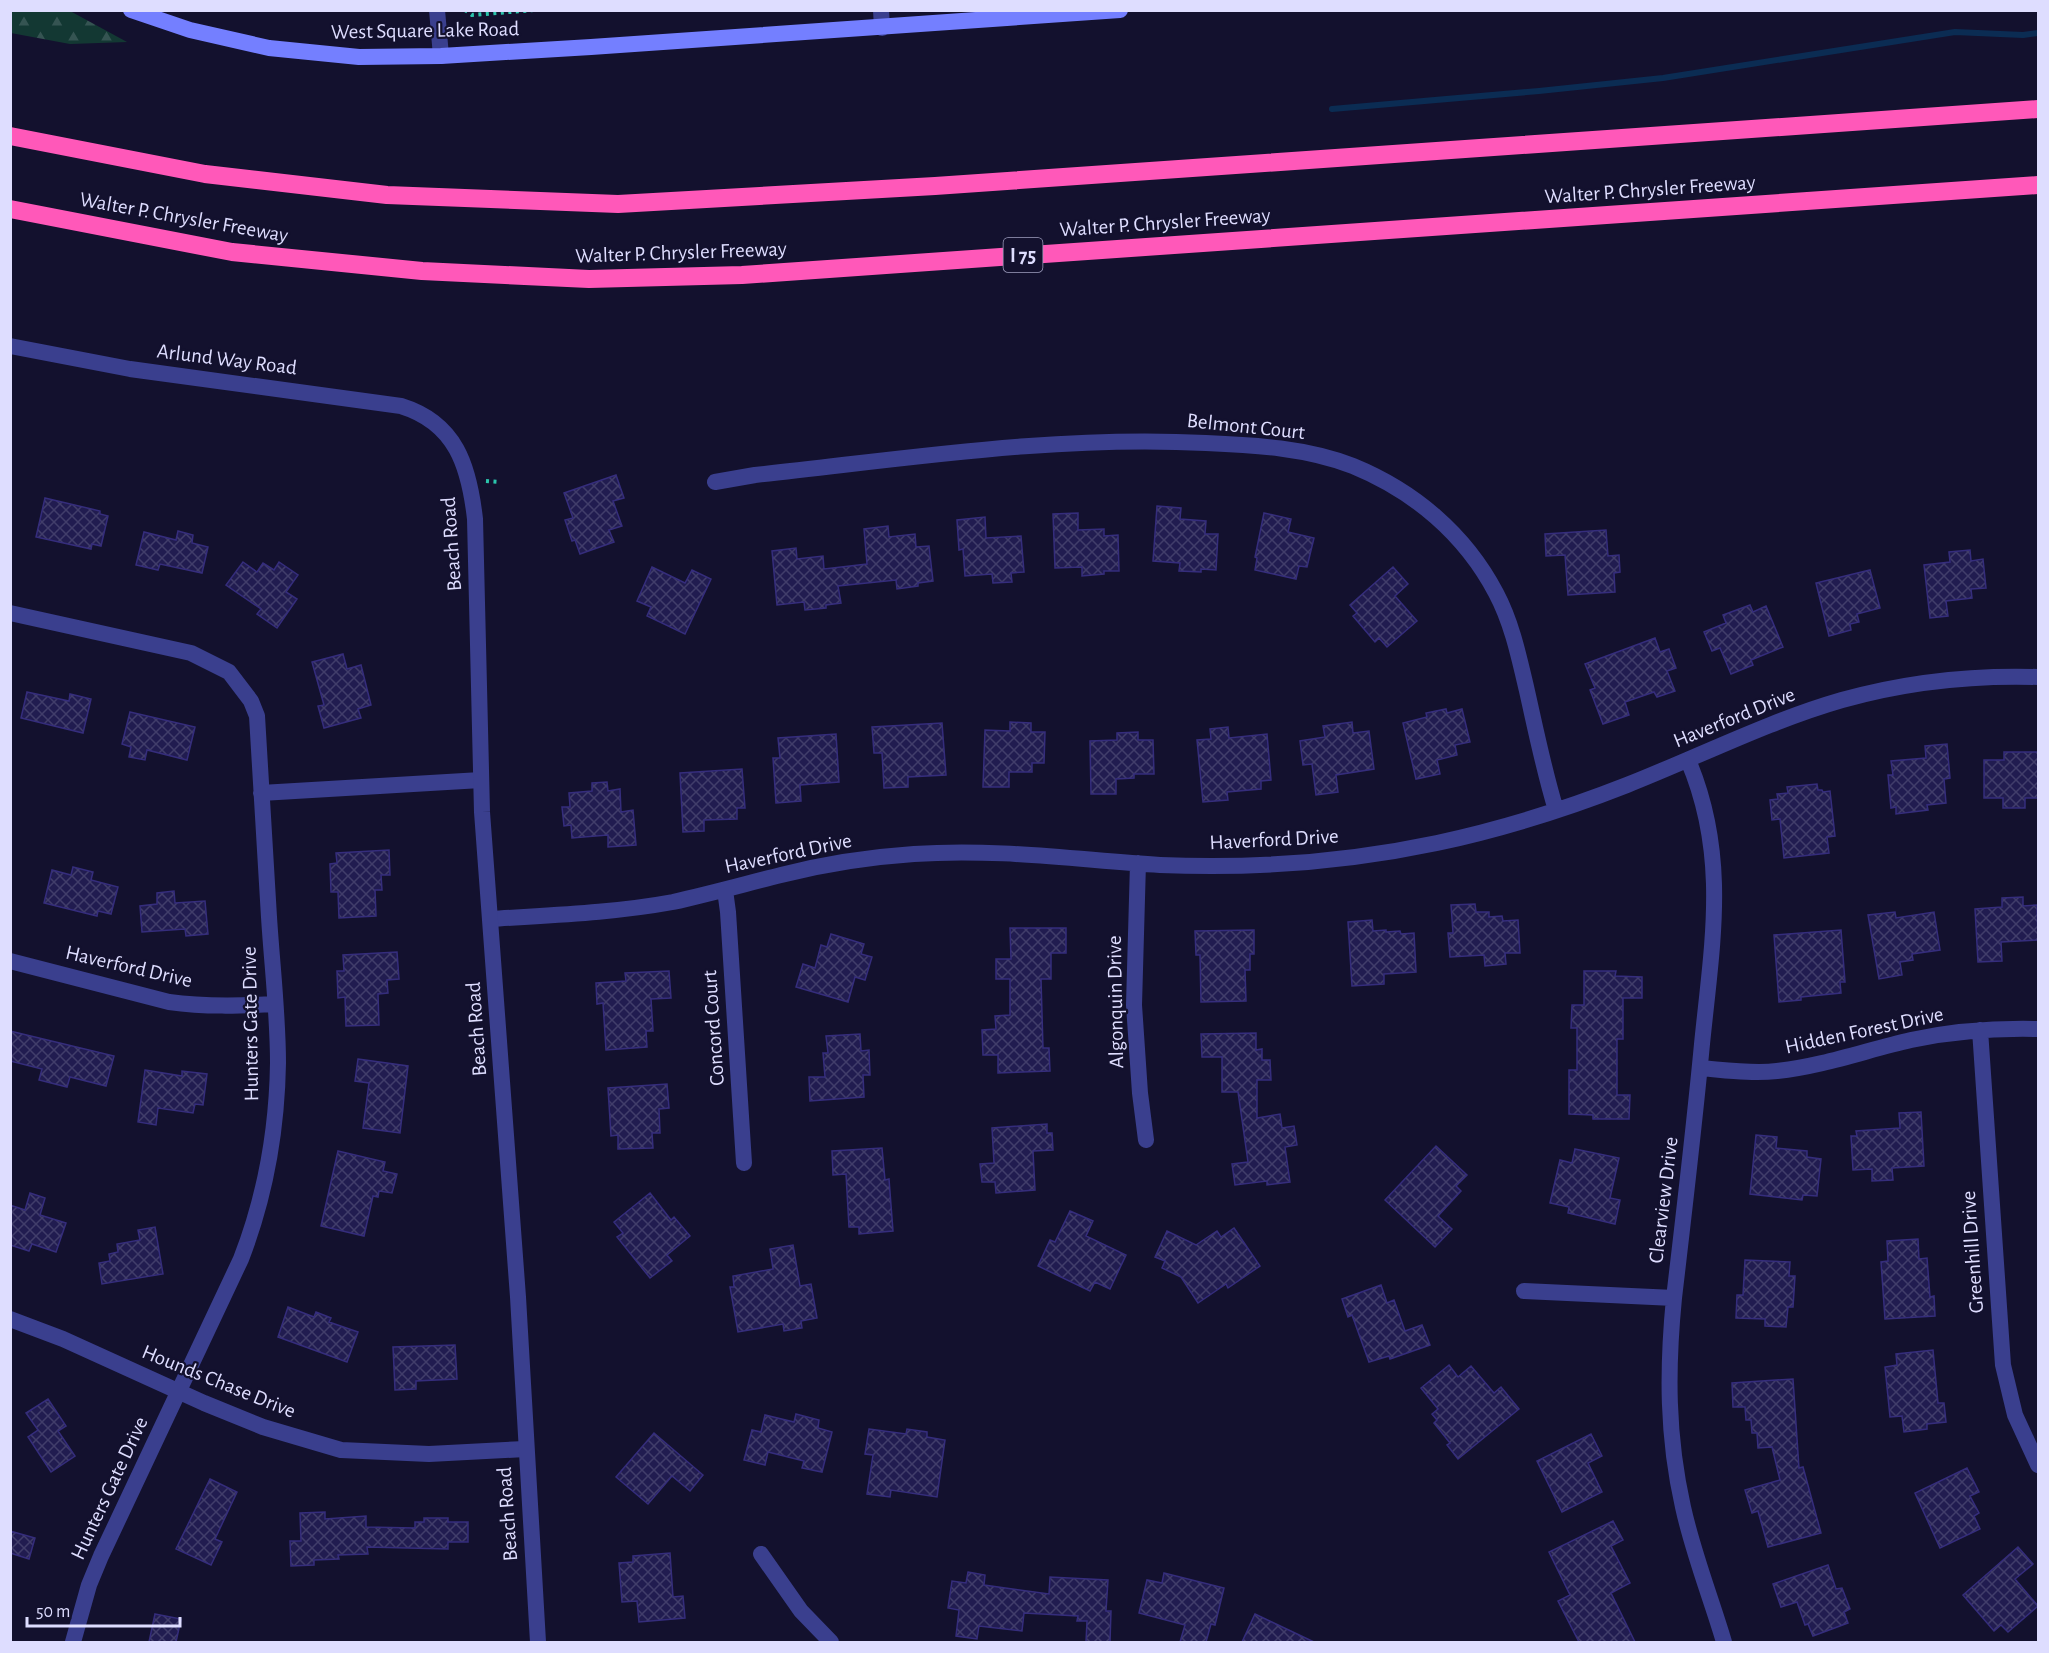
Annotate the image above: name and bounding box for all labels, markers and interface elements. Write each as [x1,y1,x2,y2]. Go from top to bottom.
street label: West Square Lake Road [331,18,519,43]
street label: Walter P. Chrysler Freeway [1544,172,1756,207]
street label: Walter P. Chrysler Freeway [78,189,290,246]
street label: Walter P. Chrysler Freeway [1059,205,1271,240]
street label: Walter P. Chrysler Freeway [575,238,787,267]
road number: I 75 [1004,238,1042,272]
street label: Arlund Way Road [156,340,298,379]
street label: Belmont Court [1186,410,1306,443]
street label: Beach Road [438,496,465,592]
street label: Haverford Drive [1670,684,1798,751]
street label: Haverford Drive [1209,826,1339,853]
street label: Haverford Drive [723,830,854,877]
street label: Algonquin Drive [1104,935,1127,1069]
street label: Haverford Drive [64,942,194,991]
street label: Hunters Gate Drive [239,946,262,1102]
street label: Concord Court [699,969,728,1086]
street label: Beach Road [463,981,490,1077]
street label: Hidden Forest Drive [1783,1003,1945,1058]
street label: Clearview Drive [1645,1136,1682,1264]
street label: Greenhill Drive [1958,1190,1987,1314]
street label: Hounds Chase Drive [139,1341,299,1422]
street label: Hunters Gate Drive [67,1414,152,1563]
street label: Beach Road [494,1466,521,1562]
scale bar [27,1590,180,1628]
text: 50 m [36,1603,70,1621]

